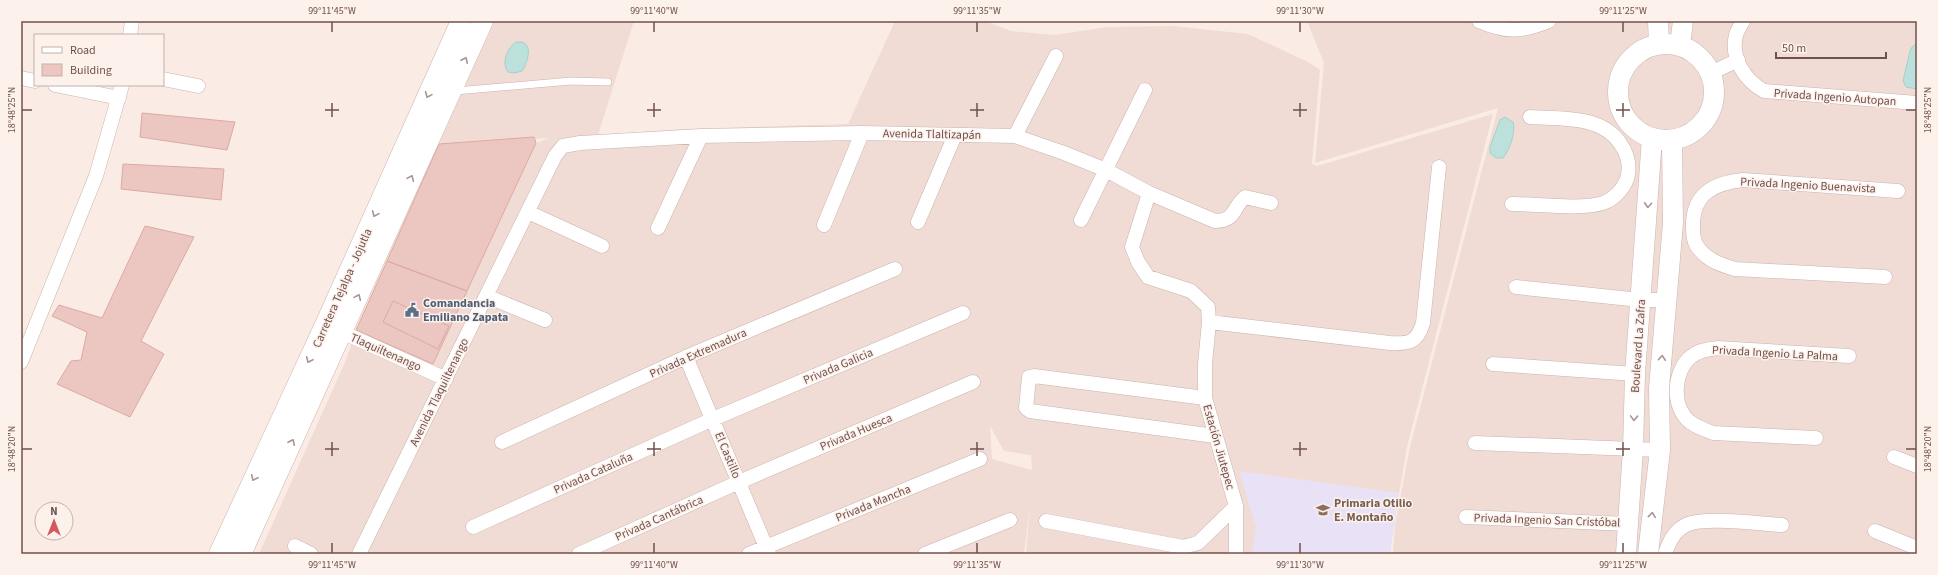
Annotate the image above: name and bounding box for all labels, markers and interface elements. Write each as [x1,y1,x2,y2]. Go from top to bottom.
text: 99°11'45"W [308,4,356,18]
text: 99°11'40"W [630,4,678,18]
text: 99°11'35"W [953,4,1001,18]
text: 99°11'30"W [1276,4,1324,18]
text: 99°11'25"W [1599,4,1647,18]
legend [34,34,164,86]
scale bar [1776,34,1886,60]
text: 50 m [1782,40,1806,57]
text: Road [70,42,96,59]
one-way arrow [460,56,468,64]
text: Building [70,62,112,79]
street label: Privada Ingenio Autopan [1773,85,1897,110]
text: 18°48'25"N [5,87,19,133]
text: 18°48'25"N [1921,87,1935,133]
one-way arrow [425,91,433,98]
street label: Avenida Tlaltizapán [883,125,981,144]
street label: Privada Ingenio Buenavista [1740,173,1876,198]
one-way arrow [407,175,415,182]
one-way arrow [1643,202,1652,208]
one-way arrow [372,209,380,217]
street label: Carretera Tejalpa - Jojutla [309,226,376,350]
one-way arrow [353,294,361,301]
place label: Comandancia Emiliano Zapata [423,295,508,326]
street label: Boulevard La Zafra [1627,299,1650,393]
public building icon: Comandancia Emiliano Zapata [404,302,420,318]
street label: Privada Extremadura [647,324,749,382]
street label: Tlaquiltenango [348,329,424,376]
street label: Avenida Tlaquiltenango [406,335,473,449]
street label: Privada Ingenio La Palma [1712,342,1838,365]
street label: Privada Galicia [801,344,876,389]
one-way arrow [1657,355,1666,361]
one-way arrow [306,356,314,364]
street label: Estación Jiutepec [1198,402,1239,492]
street label: Privada Huesca [817,410,895,455]
one-way arrow [1630,415,1638,421]
text: 18°48'20"N [5,426,19,472]
text: 18°48'20"N [1921,426,1935,472]
street label: El Castillo [710,429,745,481]
one-way arrow [287,439,295,447]
street label: Privada Cataluña [551,448,636,499]
one-way arrow [251,474,259,482]
street label: Privada Mancha [833,481,913,526]
street label: Privada Cantábrica [612,491,706,546]
place label: Primaria Otilio E. Montaño [1334,495,1413,526]
north arrow [34,501,74,541]
school or university icon: Primaria Otilio E. Montaño [1315,502,1331,518]
text: N [50,504,58,519]
street label: Privada Ingenio San Cristóbal [1473,509,1621,532]
one-way arrow [1648,512,1657,518]
text: 99°11'45"W [308,558,356,572]
text: 99°11'40"W [630,558,678,572]
text: 99°11'35"W [953,558,1001,572]
text: 99°11'30"W [1276,558,1324,572]
text: 99°11'25"W [1599,558,1647,572]

